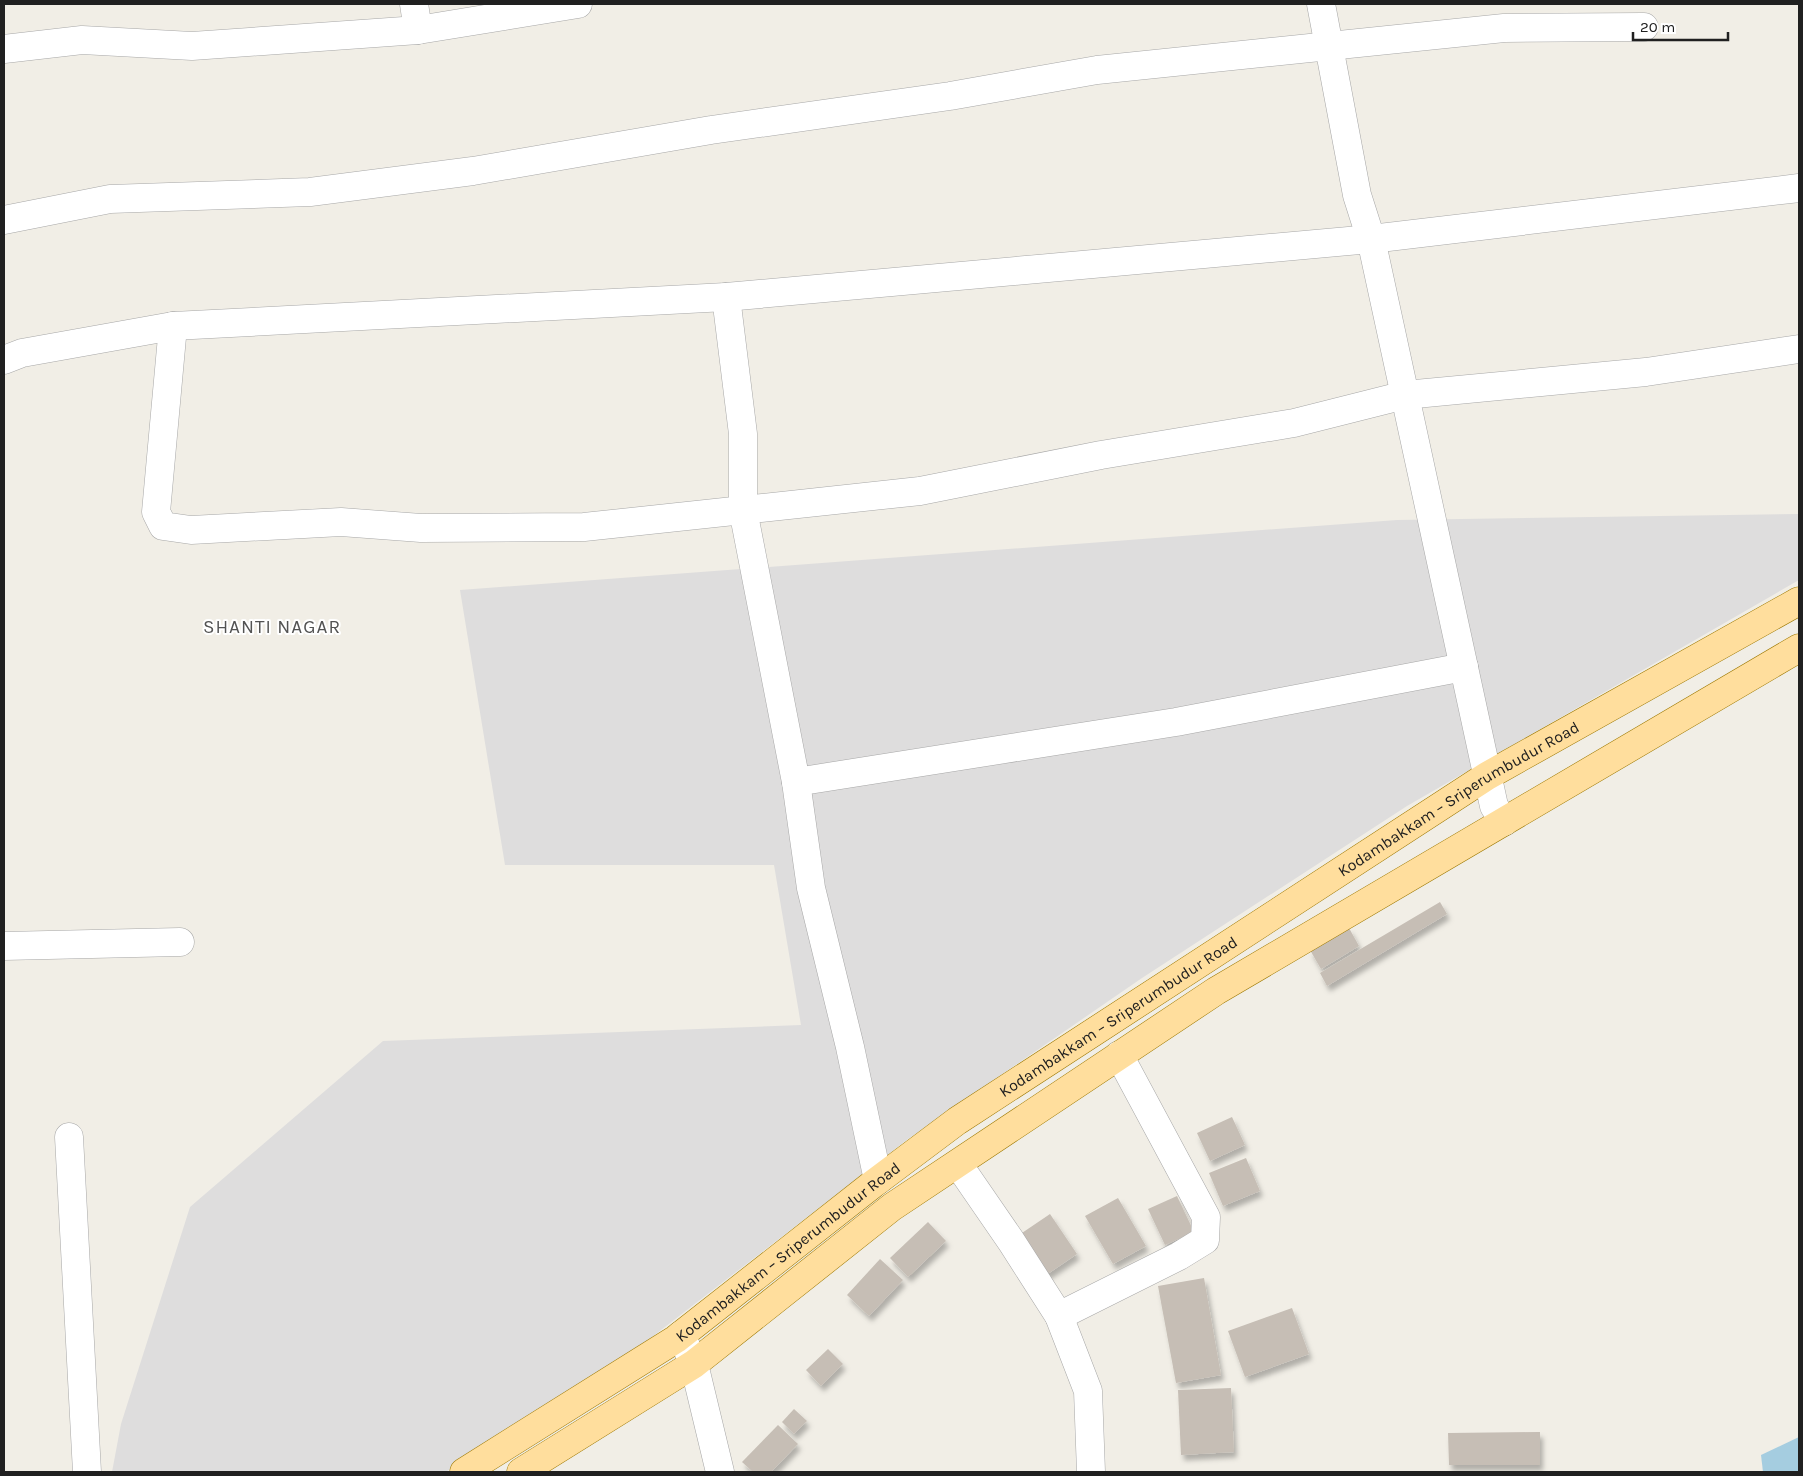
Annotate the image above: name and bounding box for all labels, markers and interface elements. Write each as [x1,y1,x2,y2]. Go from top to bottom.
scale bar [1633,10,1728,42]
text: 20 m [1640,18,1675,36]
district label: SHANTI NAGAR [203,616,341,638]
street label: Kodambakkam – Sriperumbudur Road [1334,717,1582,881]
street label: Kodambakkam – Sriperumbudur Road [996,932,1241,1101]
street label: Kodambakkam – Sriperumbudur Road [672,1158,904,1346]

